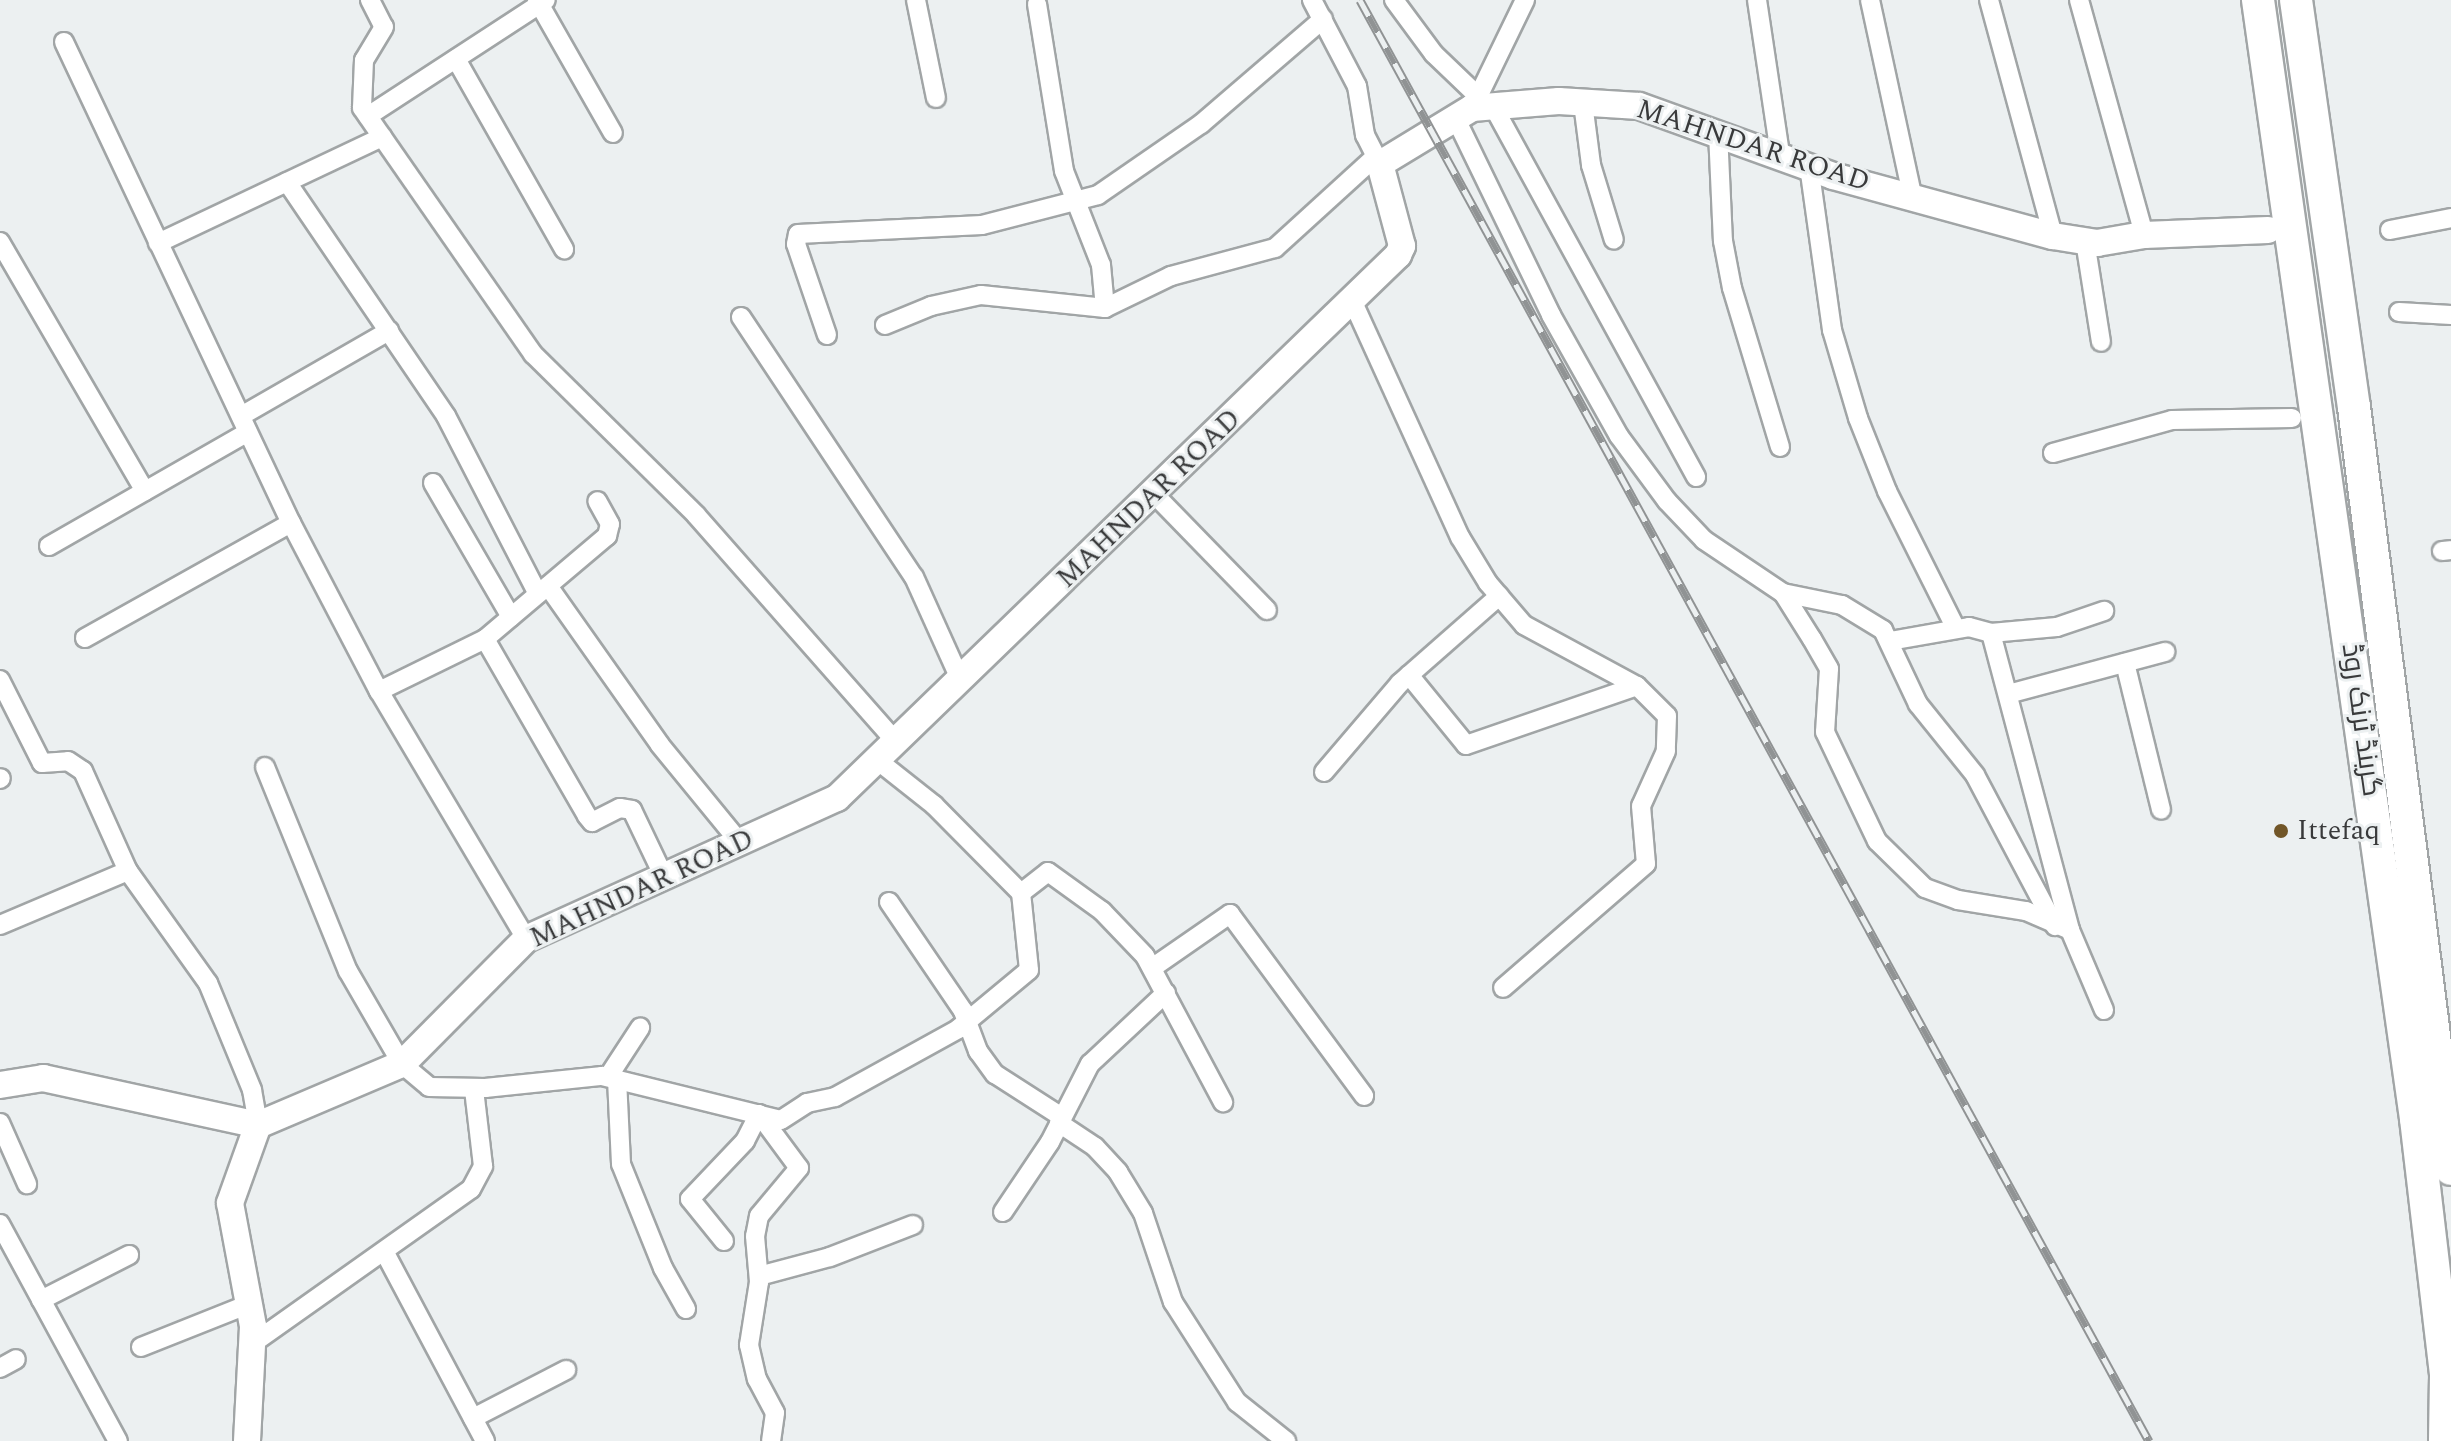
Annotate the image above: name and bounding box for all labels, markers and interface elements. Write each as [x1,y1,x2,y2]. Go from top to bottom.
street label: MAHNDAR ROAD [1632,92,1874,200]
street label: MAHNDAR ROAD [1050,403,1248,595]
street label: گرینڈ ٹرنک روڈ [2334,641,2388,799]
place label: Ittefaq [2297,814,2380,848]
street label: MAHNDAR ROAD [525,822,759,956]
marker: Ittefaq [2272,822,2290,840]

